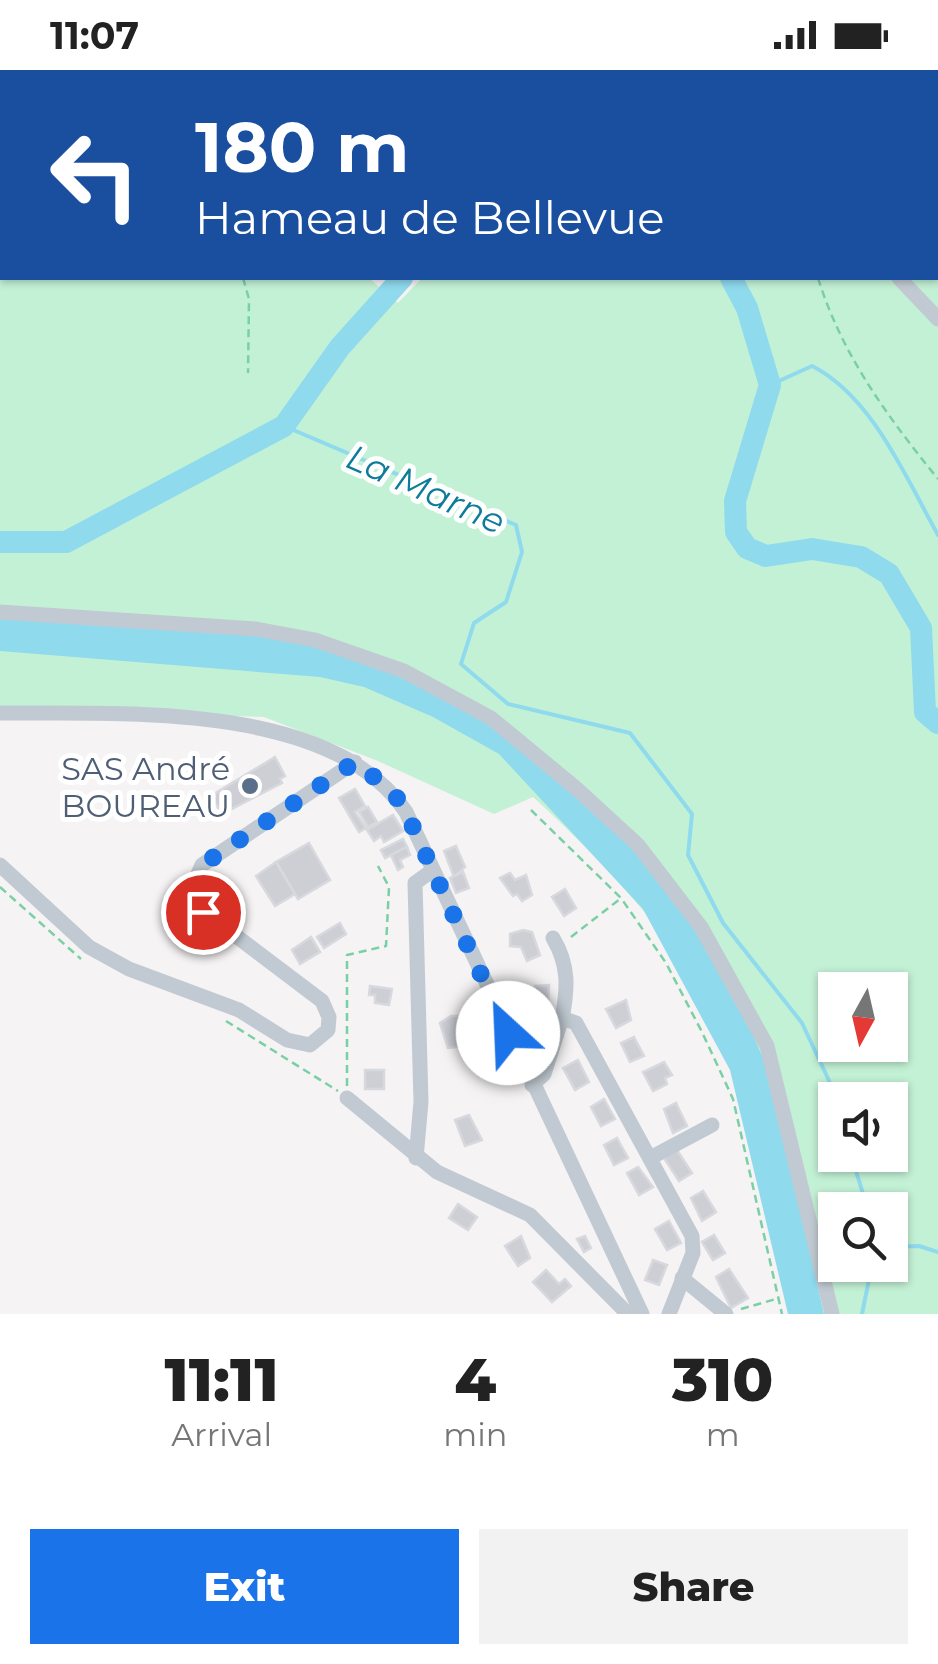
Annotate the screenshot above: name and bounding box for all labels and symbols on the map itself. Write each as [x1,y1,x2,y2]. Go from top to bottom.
water label: La Marne [340,435,512,543]
place label: SAS André BOUREAU [61,749,230,825]
marker: SAS André BOUREAU [239,775,261,797]
pin [161,870,246,955]
north arrow [818,972,908,1062]
position arrow [456,981,560,1085]

